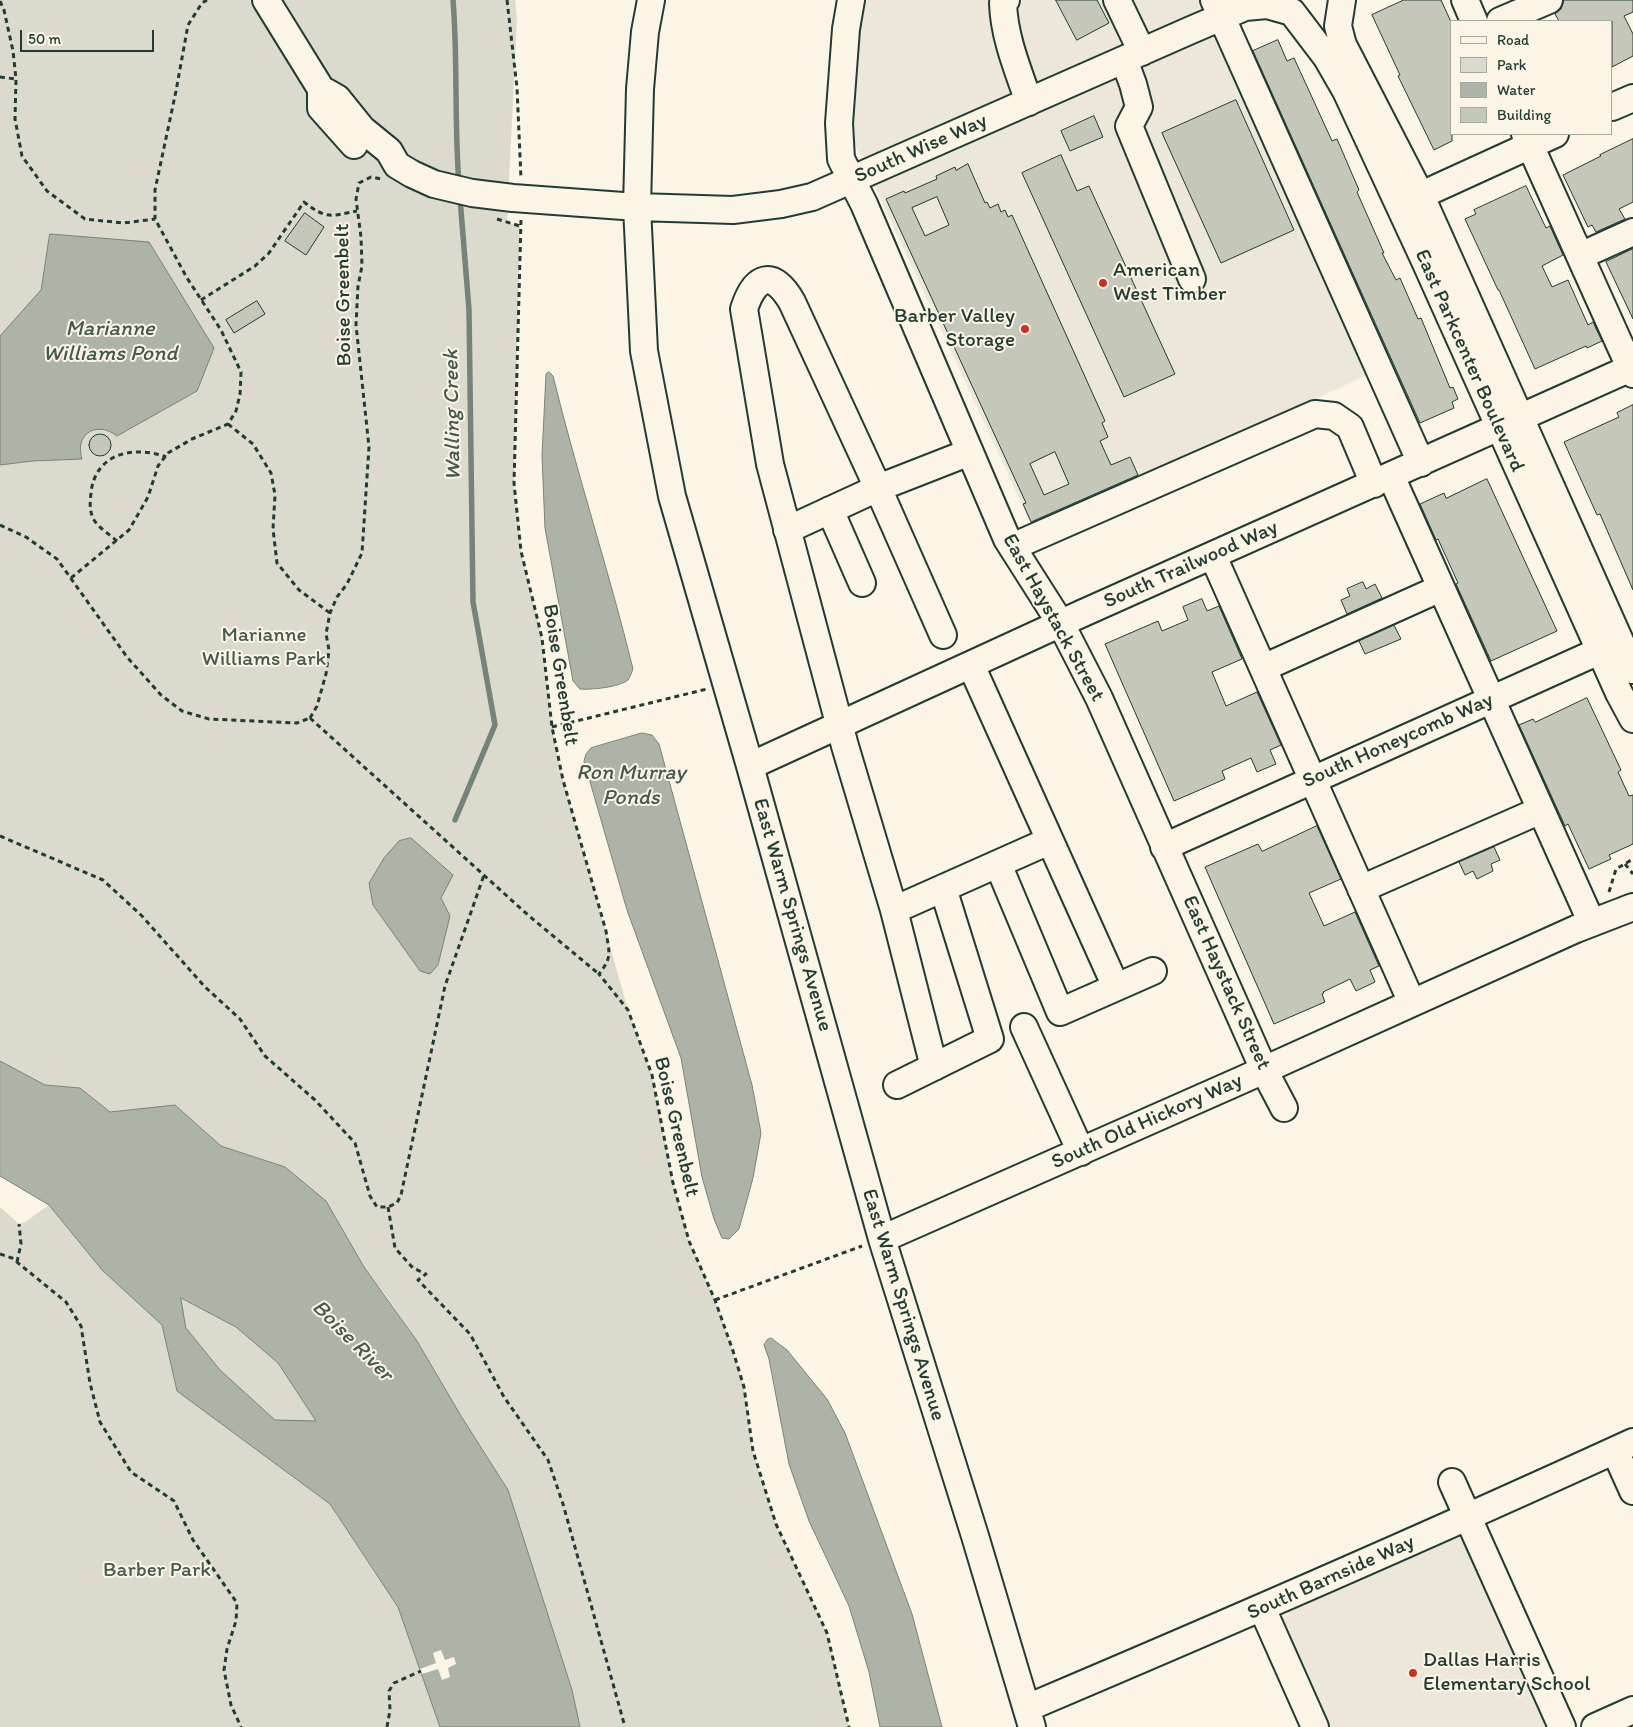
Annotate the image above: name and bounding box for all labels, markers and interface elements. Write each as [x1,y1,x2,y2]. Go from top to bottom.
scale bar [22,20,156,52]
legend [1450,20,1613,135]
text: 50 m [28,30,61,48]
text: Road [1497,31,1529,49]
text: Park [1497,56,1527,74]
text: Water [1497,81,1535,99]
text: Building [1497,106,1551,124]
street label: South Wise Way [851,108,991,190]
street label: Boise Greenbelt [330,223,358,367]
street label: East Parkcenter Boulevard [1408,246,1530,476]
place label: American West Timber [1113,258,1226,308]
marker: American West Timber [1097,277,1109,289]
place label: Barber Valley Storage [894,304,1015,354]
water label: Marianne Williams Pond [43,316,177,368]
marker: Barber Valley Storage [1019,323,1031,335]
water label: Walling Creek [439,349,467,481]
street label: South Trailwood Way [1100,515,1282,615]
street label: East Haystack Street [996,530,1110,706]
street label: Boise Greenbelt [536,603,584,747]
park label: Marianne Williams Park [202,623,326,673]
street label: South Honeycomb Way [1299,688,1497,794]
water label: Ron Murray Ponds [576,760,686,811]
street label: East Warm Springs Avenue [747,796,837,1034]
street label: East Haystack Street [1176,892,1276,1074]
street label: Boise Greenbelt [648,1055,704,1199]
street label: South Old Hickory Way [1048,1069,1246,1175]
street label: East Warm Springs Avenue [856,1186,950,1424]
water label: Boise River [306,1295,398,1387]
street label: South Barnside Way [1243,1530,1419,1626]
park label: Barber Park [103,1558,211,1584]
place label: Dallas Harris Elementary School [1423,1648,1590,1698]
marker: Dallas Harris Elementary School [1407,1667,1419,1679]

